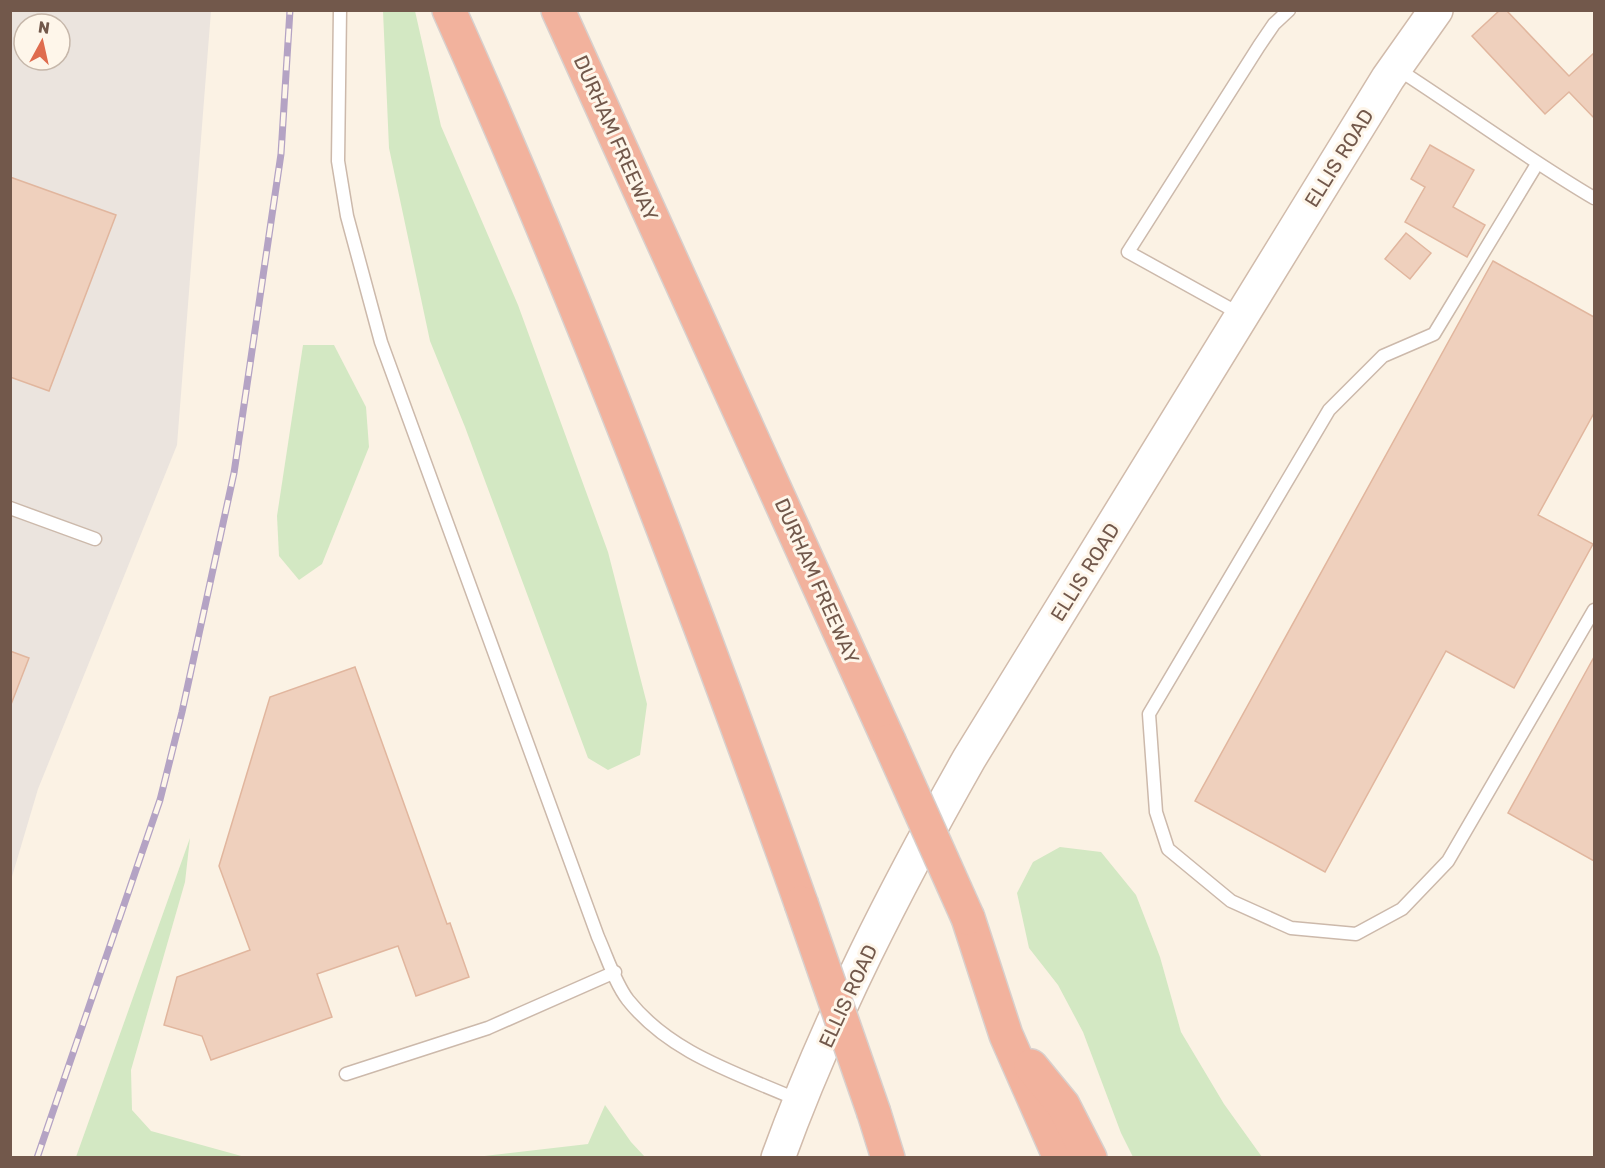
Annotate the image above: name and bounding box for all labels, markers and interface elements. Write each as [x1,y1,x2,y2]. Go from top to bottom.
north arrow [12,12,72,72]
text: N [37,17,51,38]
street label: DURHAM FREEWAY [569,51,663,225]
street label: ELLIS ROAD [1299,105,1379,211]
street label: DURHAM FREEWAY [770,494,864,668]
street label: ELLIS ROAD [1045,519,1125,625]
street label: ELLIS ROAD [814,941,882,1051]

